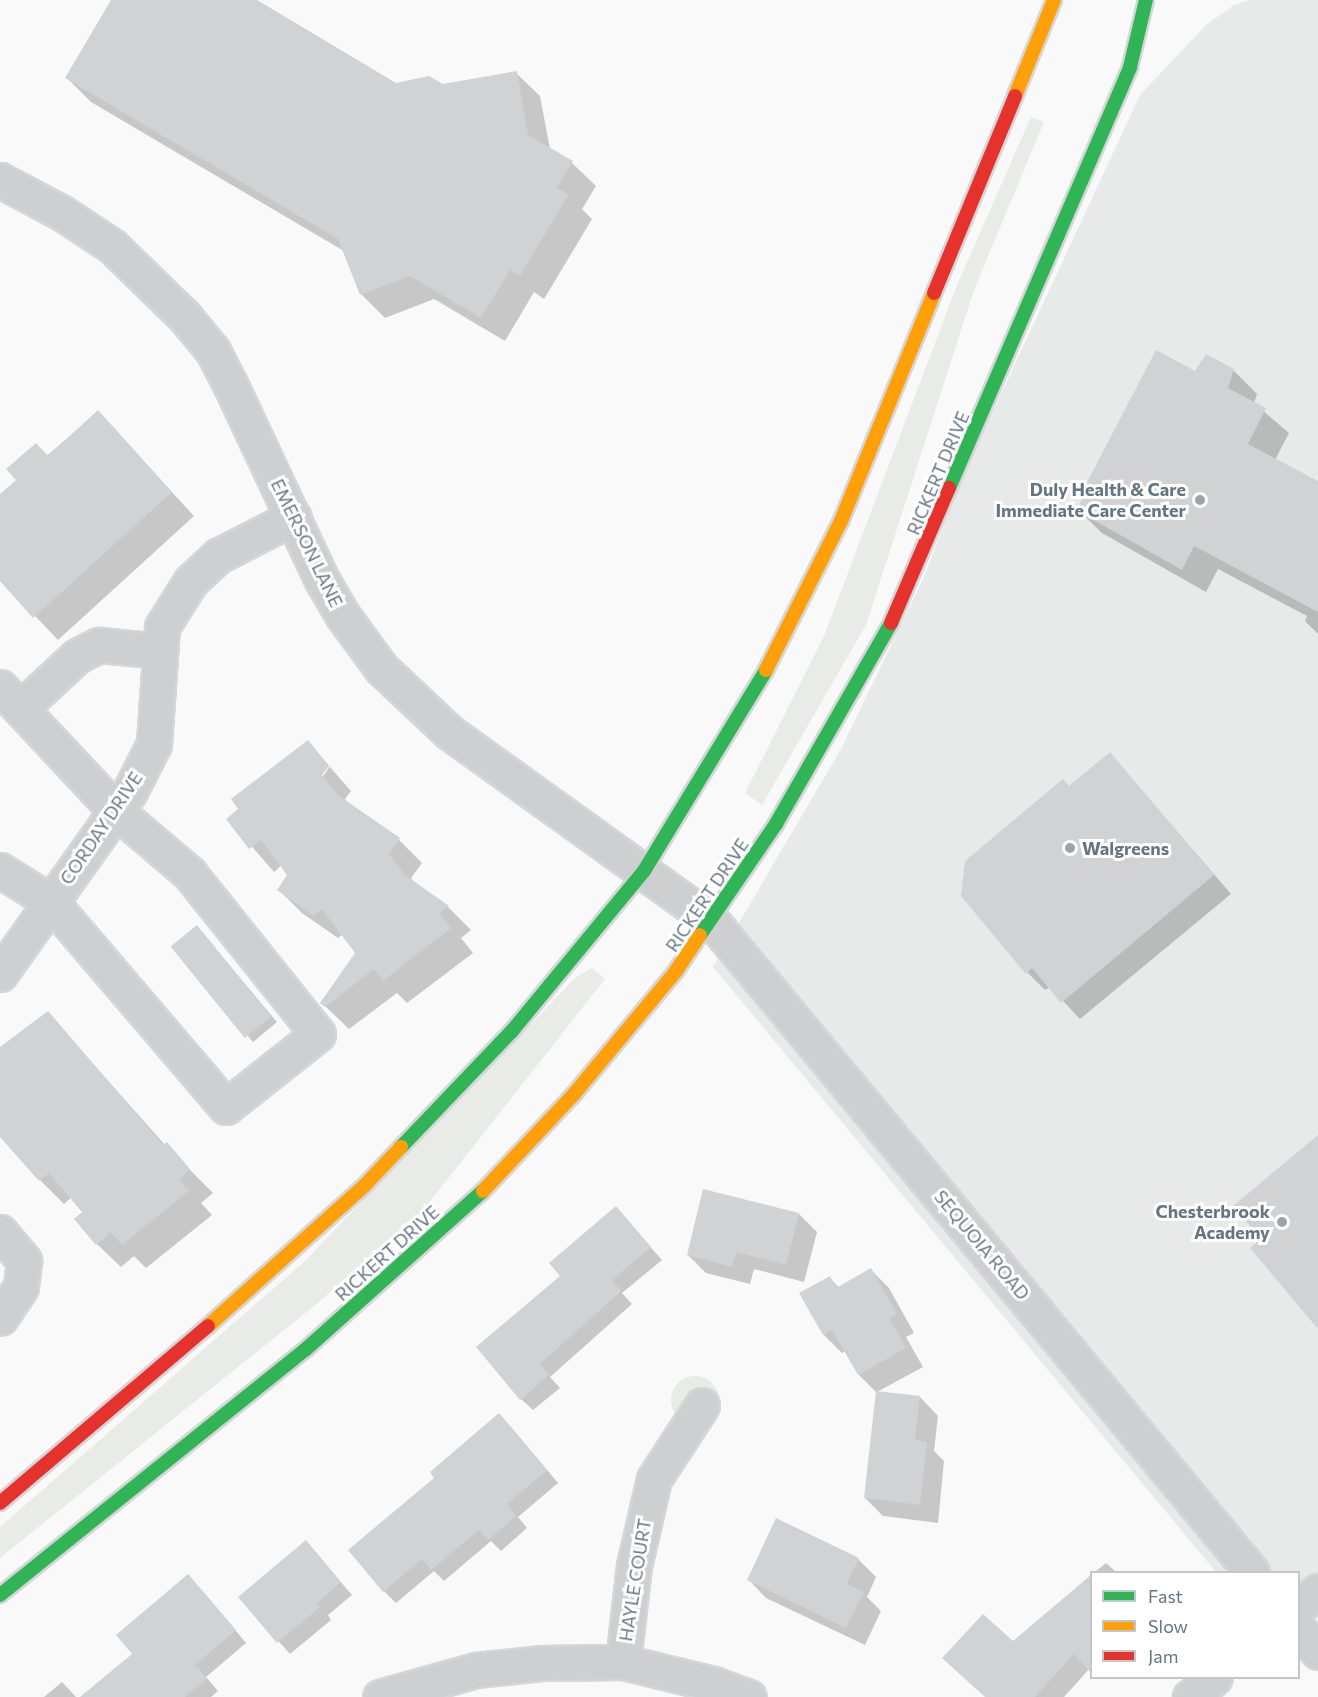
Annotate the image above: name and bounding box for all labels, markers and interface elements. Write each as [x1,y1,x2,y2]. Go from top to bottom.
street label: RICKERT DRIVE [902,408,974,538]
street label: EMERSON LANE [267,475,347,611]
place label: Duly Health & Care Immediate Care Center [995,479,1186,522]
marker: Duly Health & Care Immediate Care Center [1191,491,1209,509]
street label: CORDAY DRIVE [55,768,147,888]
street label: RICKERT DRIVE [661,834,753,956]
place label: Walgreens [1082,837,1169,859]
marker: Walgreens [1063,841,1077,855]
street label: SEQUOIA ROAD [930,1186,1034,1304]
street label: RICKERT DRIVE [331,1201,443,1305]
place label: Chesterbrook Academy [1155,1201,1270,1244]
marker: Chesterbrook Academy [1275,1215,1289,1229]
street label: HAYLE COURT [615,1517,655,1643]
legend [1090,1571,1300,1679]
text: Fast [1148,1585,1183,1607]
text: Slow [1148,1615,1188,1637]
text: Jam [1148,1645,1178,1667]

